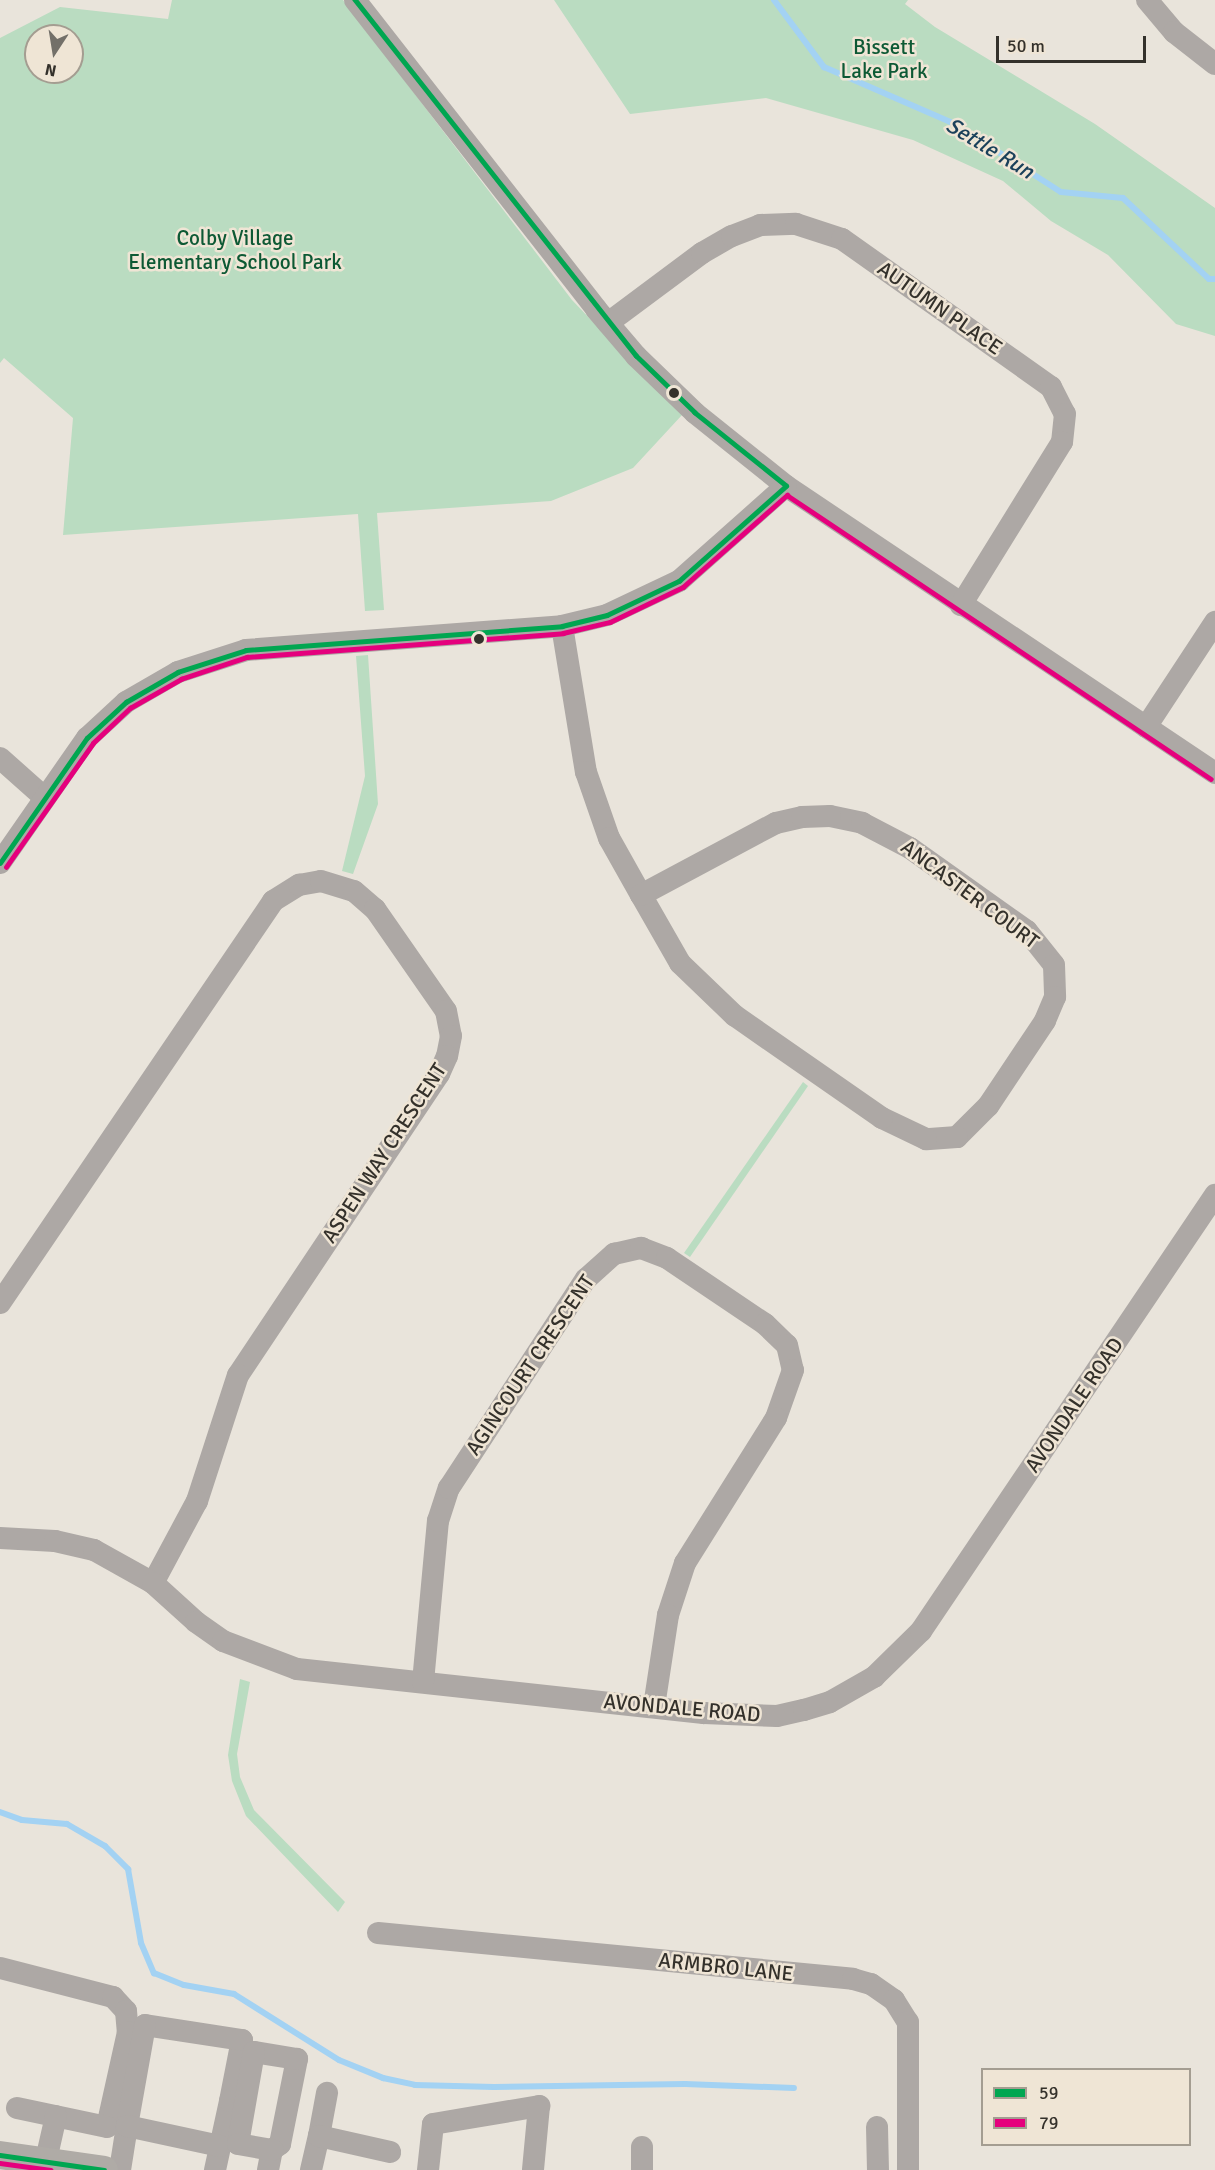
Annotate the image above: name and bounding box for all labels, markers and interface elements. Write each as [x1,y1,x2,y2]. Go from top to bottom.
north arrow [24,24,84,84]
scale bar [999,24,1149,62]
park label: Bissett Lake Park [840,34,928,84]
text: 50 m [1007,35,1045,57]
text: N [43,59,58,81]
water label: Settle Run [941,112,1039,184]
park label: Colby Village Elementary School Park [128,225,342,275]
street label: AUTUMN PLACE [873,256,1007,360]
unlabelled marker [668,387,680,399]
unlabelled marker [473,633,485,645]
street label: ANCASTER COURT [896,834,1044,954]
street label: ASPEN WAY CRESCENT [316,1058,452,1248]
street label: AGINCOURT CRESCENT [460,1270,600,1460]
street label: AVONDALE ROAD [1020,1333,1128,1477]
street label: AVONDALE ROAD [603,1689,761,1727]
street label: ARMBRO LANE [657,1947,795,1987]
legend [981,2068,1191,2146]
text: 59 [1039,2082,1058,2104]
text: 79 [1039,2112,1058,2134]

